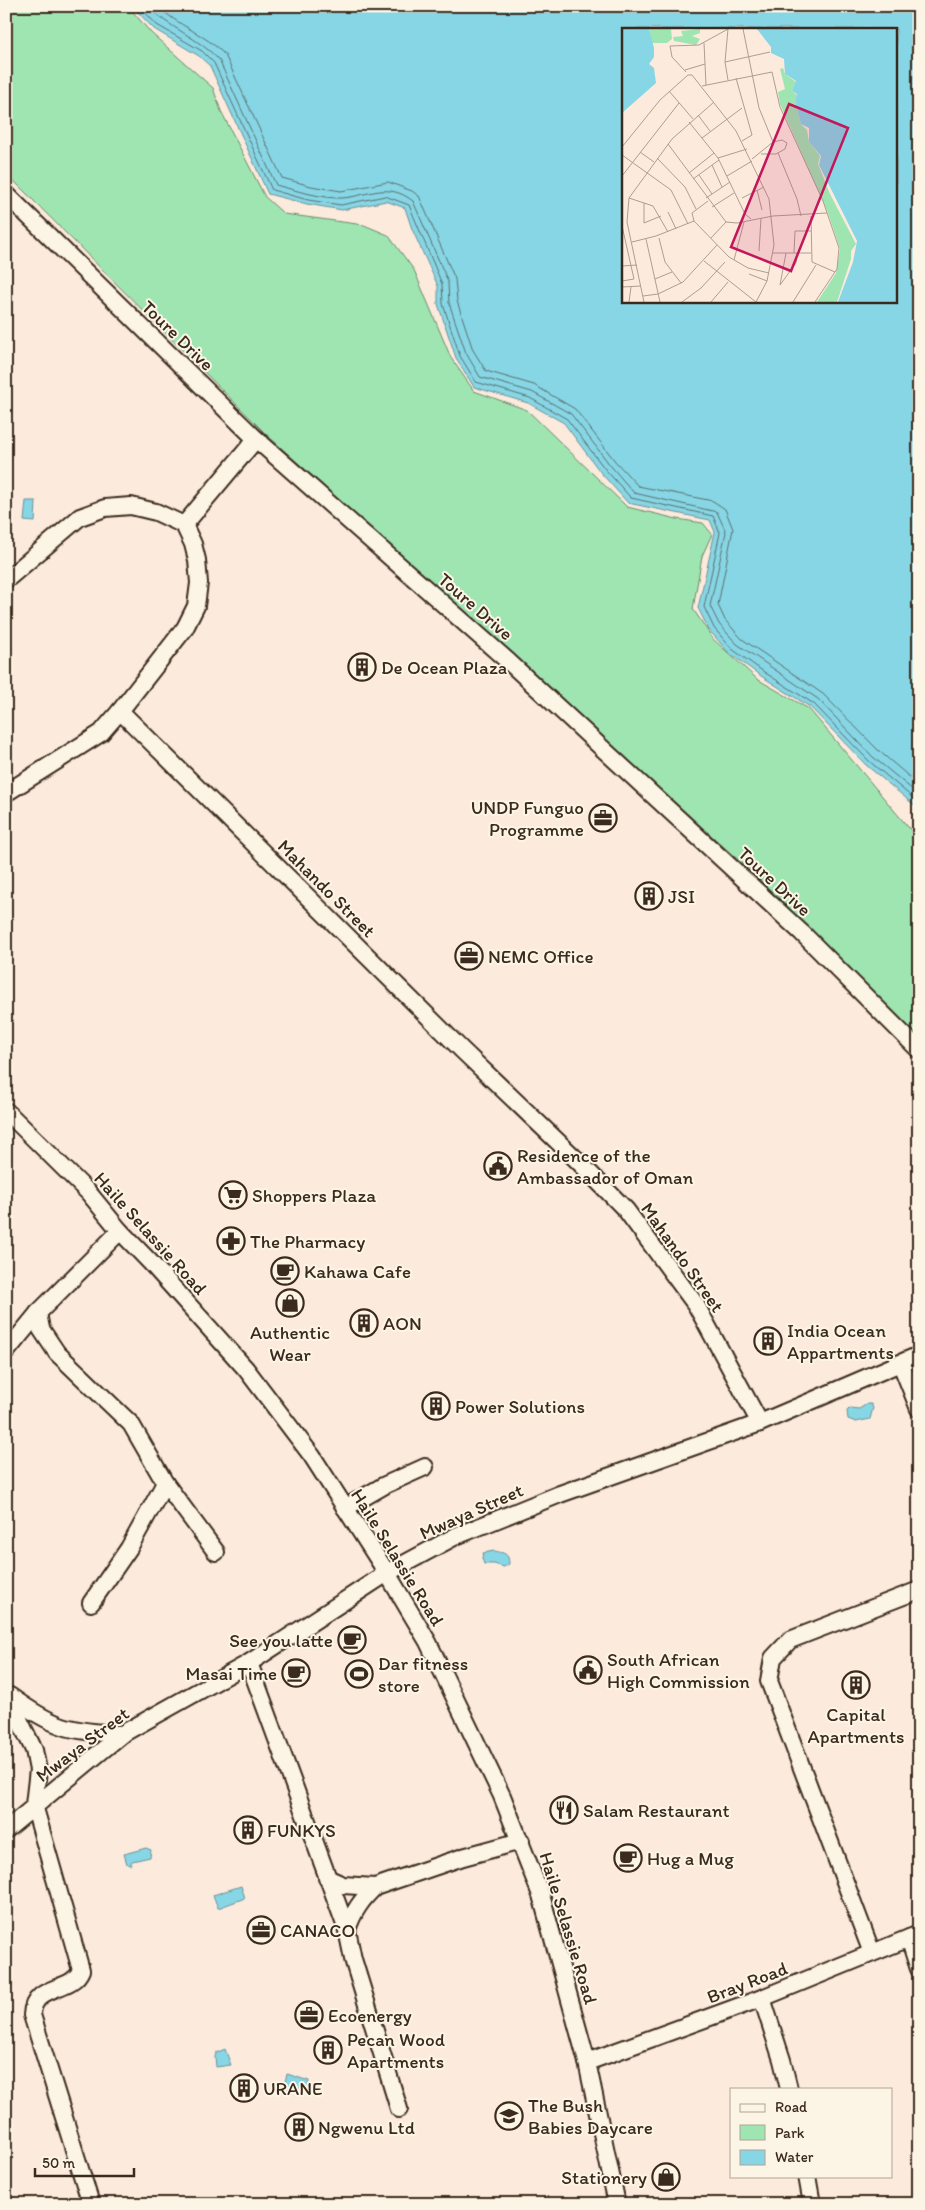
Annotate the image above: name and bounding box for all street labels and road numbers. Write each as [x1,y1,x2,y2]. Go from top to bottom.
street label: Toure Drive [137,295,219,375]
street label: Toure Drive [434,568,518,645]
street label: Mahando Street [273,835,380,942]
street label: Toure Drive [733,842,816,921]
street label: Haile Selassie Road [89,1167,212,1300]
street label: Mahando Street [636,1198,729,1317]
street label: Mwaya Street [416,1478,527,1545]
street label: Haile Selassie Road [346,1484,449,1631]
street label: Mwaya Street [31,1702,134,1787]
street label: Haile Selassie Road [534,1849,603,2007]
street label: Bray Road [704,1956,791,2008]

